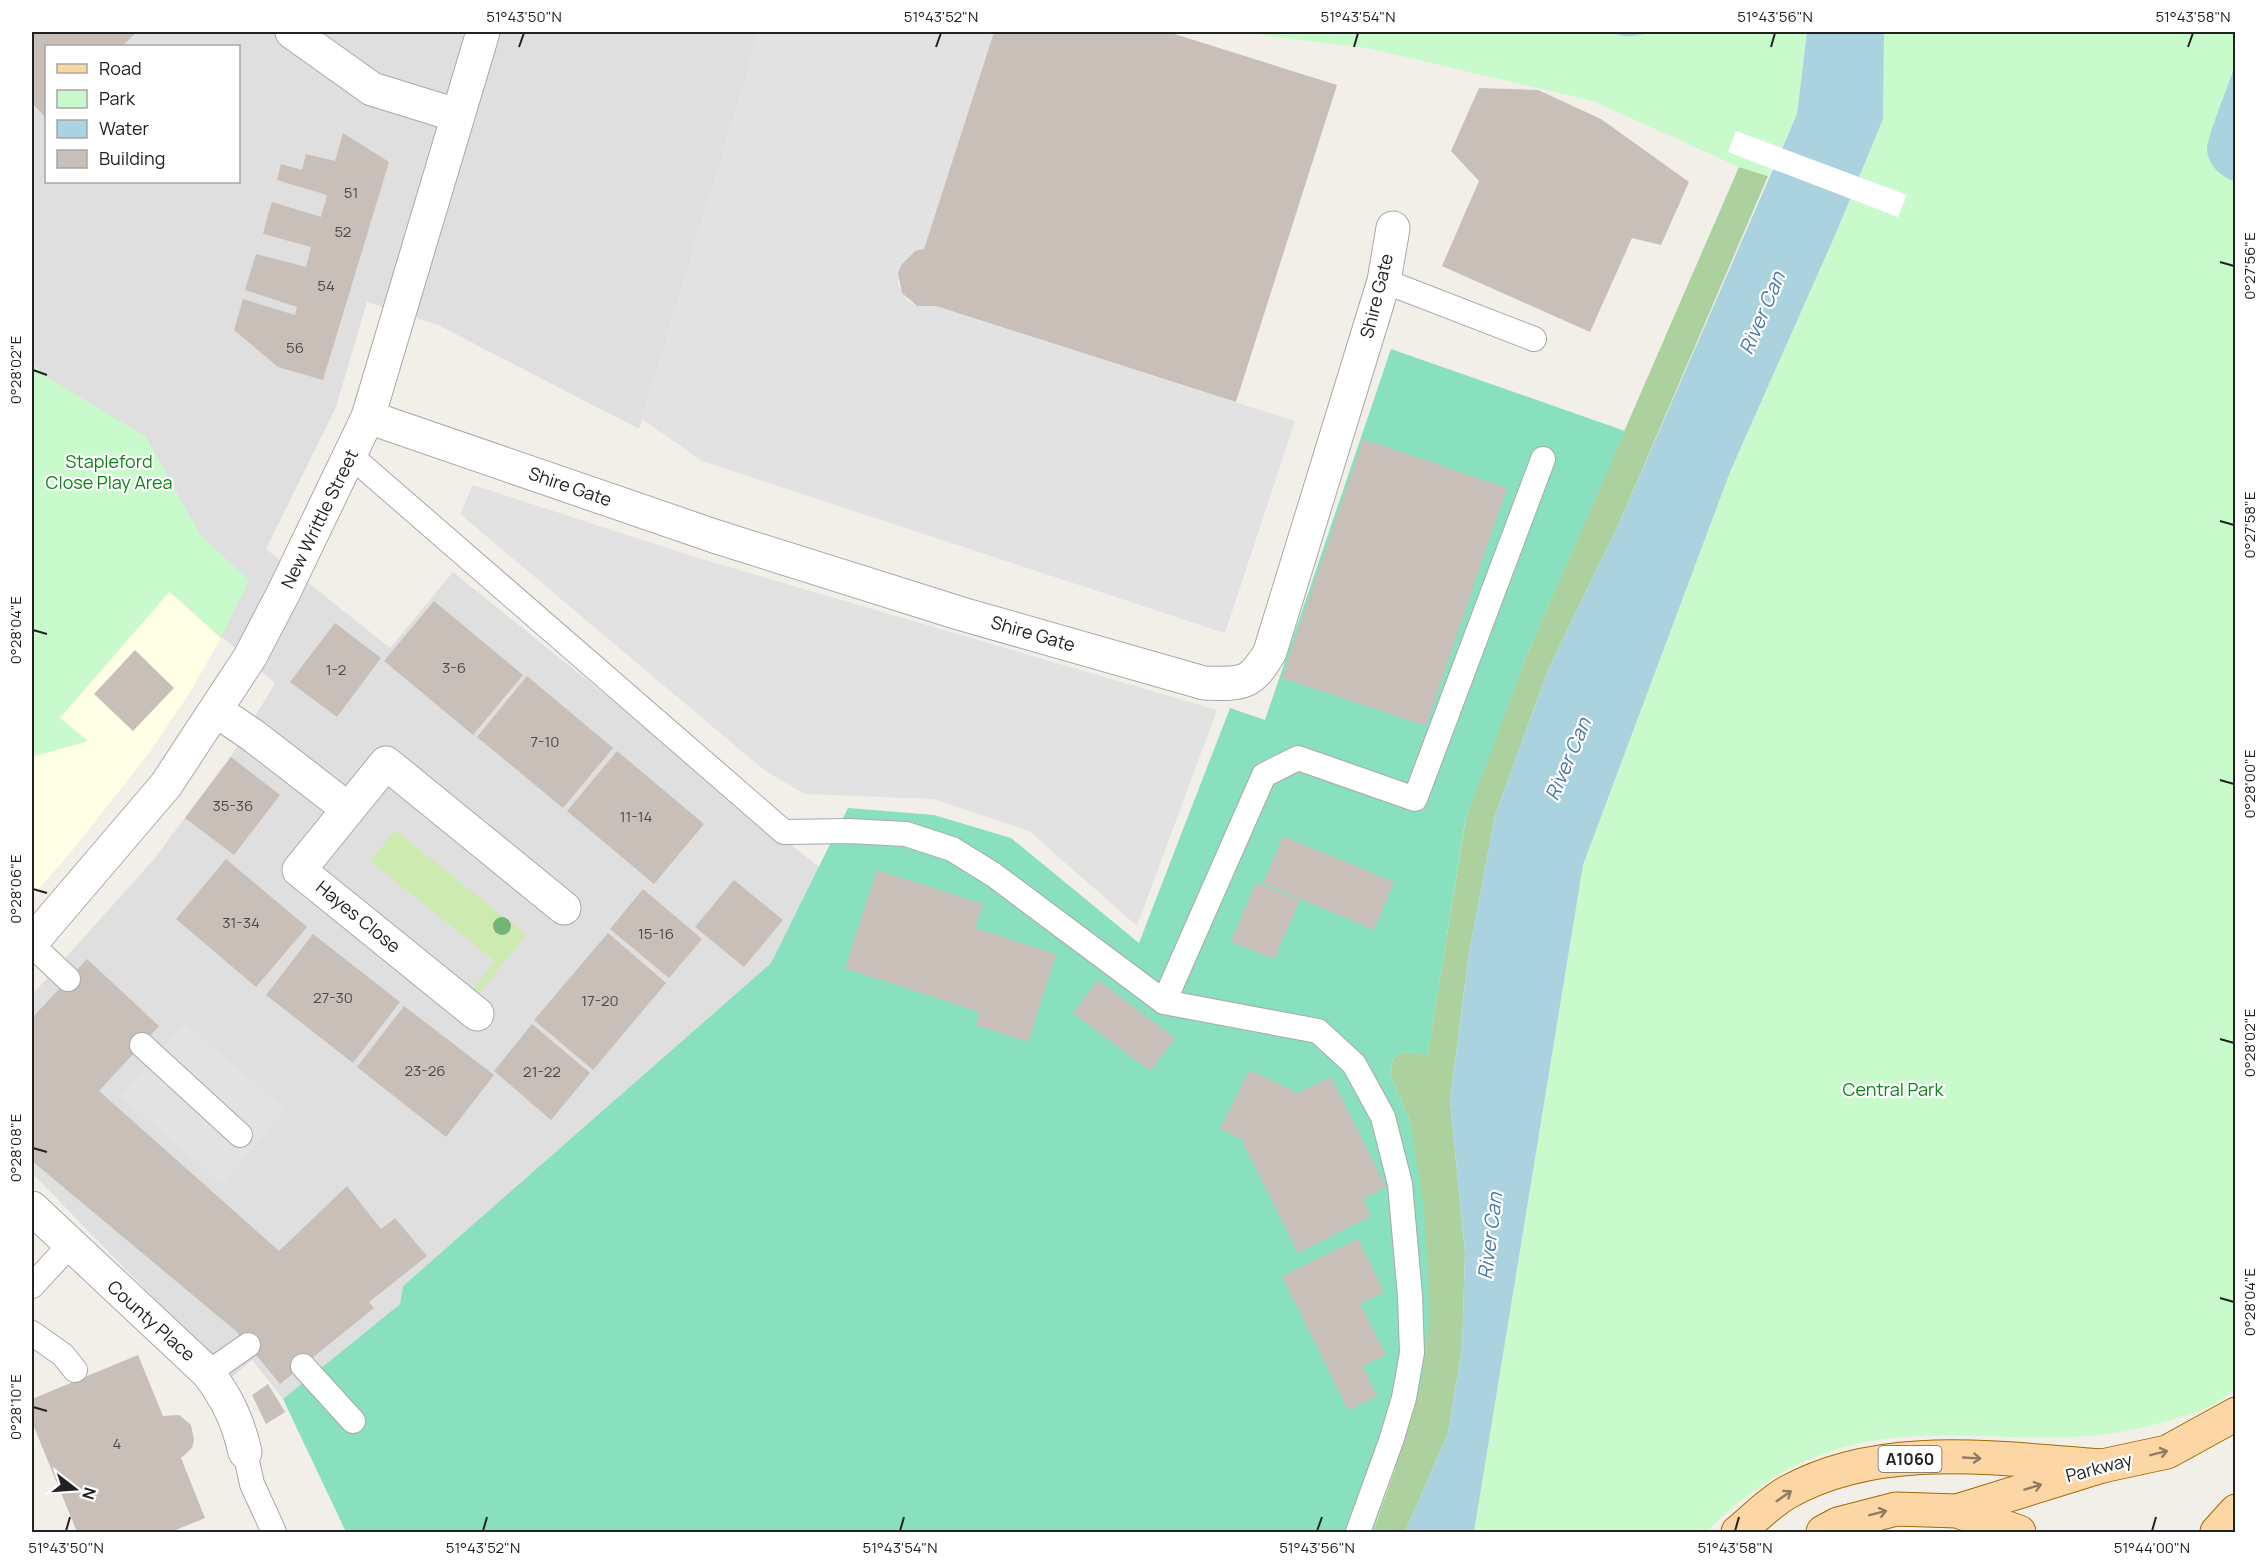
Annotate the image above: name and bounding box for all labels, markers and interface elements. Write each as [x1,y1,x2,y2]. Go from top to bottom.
text: 51°43'50"N [486,6,562,27]
text: 51°43'52"N [904,6,978,27]
text: 51°43'54"N [1321,6,1395,27]
text: 51°43'56"N [1737,6,1813,27]
text: 51°43'58"N [2155,6,2231,27]
legend [45,45,240,183]
text: Road [99,56,142,80]
text: Park [99,86,136,110]
text: Water [99,116,149,140]
text: Building [99,146,165,170]
house number: 51 [344,182,358,203]
house number: 52 [335,221,351,242]
text: 0°27'56"E [2239,232,2260,300]
street label: Shire Gate [1354,251,1398,341]
water label: River Can [1732,266,1791,358]
house number: 54 [317,275,335,296]
text: 0°28'02"E [5,336,26,404]
house number: 56 [286,337,304,358]
street label: New Writtle Street [275,445,363,592]
park label: Stapleford Close Play Area [46,449,172,494]
street label: Shire Gate [526,461,615,511]
text: 0°27'58"E [2239,492,2260,558]
text: 0°28'04"E [5,596,26,664]
street label: Shire Gate [988,610,1078,656]
house number: 3-6 [442,657,466,678]
house number: 1-2 [326,659,346,680]
water label: River Can [1538,712,1597,804]
house number: 7-10 [531,731,559,752]
text: 0°28'00"E [2239,749,2260,819]
house number: 35-36 [213,795,253,816]
house number: 11-14 [620,806,652,827]
text: 0°28'06"E [5,854,26,924]
street label: Hayes Close [311,875,406,958]
house number: 31-34 [222,912,260,933]
house number: 15-16 [638,923,674,944]
house number: 27-30 [313,987,353,1008]
house number: 17-20 [581,990,619,1011]
text: 0°28'02"E [2239,1009,2260,1077]
house number: 23-26 [404,1060,446,1081]
house number: 21-22 [523,1061,561,1082]
park label: Central Park [1843,1077,1944,1101]
text: 0°28'08"E [5,1114,26,1182]
water label: River Can [1471,1190,1508,1281]
text: 0°28'04"E [2239,1268,2260,1336]
street label: County Place [103,1274,201,1366]
text: 0°28'10"E [5,1374,26,1440]
house number: 4 [113,1433,122,1454]
road number: A1060 [1878,1446,1942,1472]
street label: Parkway [2063,1447,2135,1487]
one-way arrow [2149,1447,2168,1459]
one-way arrow [1962,1452,1982,1463]
north arrow [45,1459,105,1519]
one-way arrow [2023,1481,2042,1492]
text: N [77,1485,102,1502]
one-way arrow [1775,1490,1792,1502]
one-way arrow [1868,1507,1887,1519]
text: 51°43'50"N [28,1537,104,1558]
text: 51°43'52"N [446,1537,520,1558]
text: 51°43'54"N [863,1537,937,1558]
text: 51°43'56"N [1279,1537,1355,1558]
text: 51°43'58"N [1697,1537,1773,1558]
text: 51°44'00"N [2114,1537,2190,1558]

